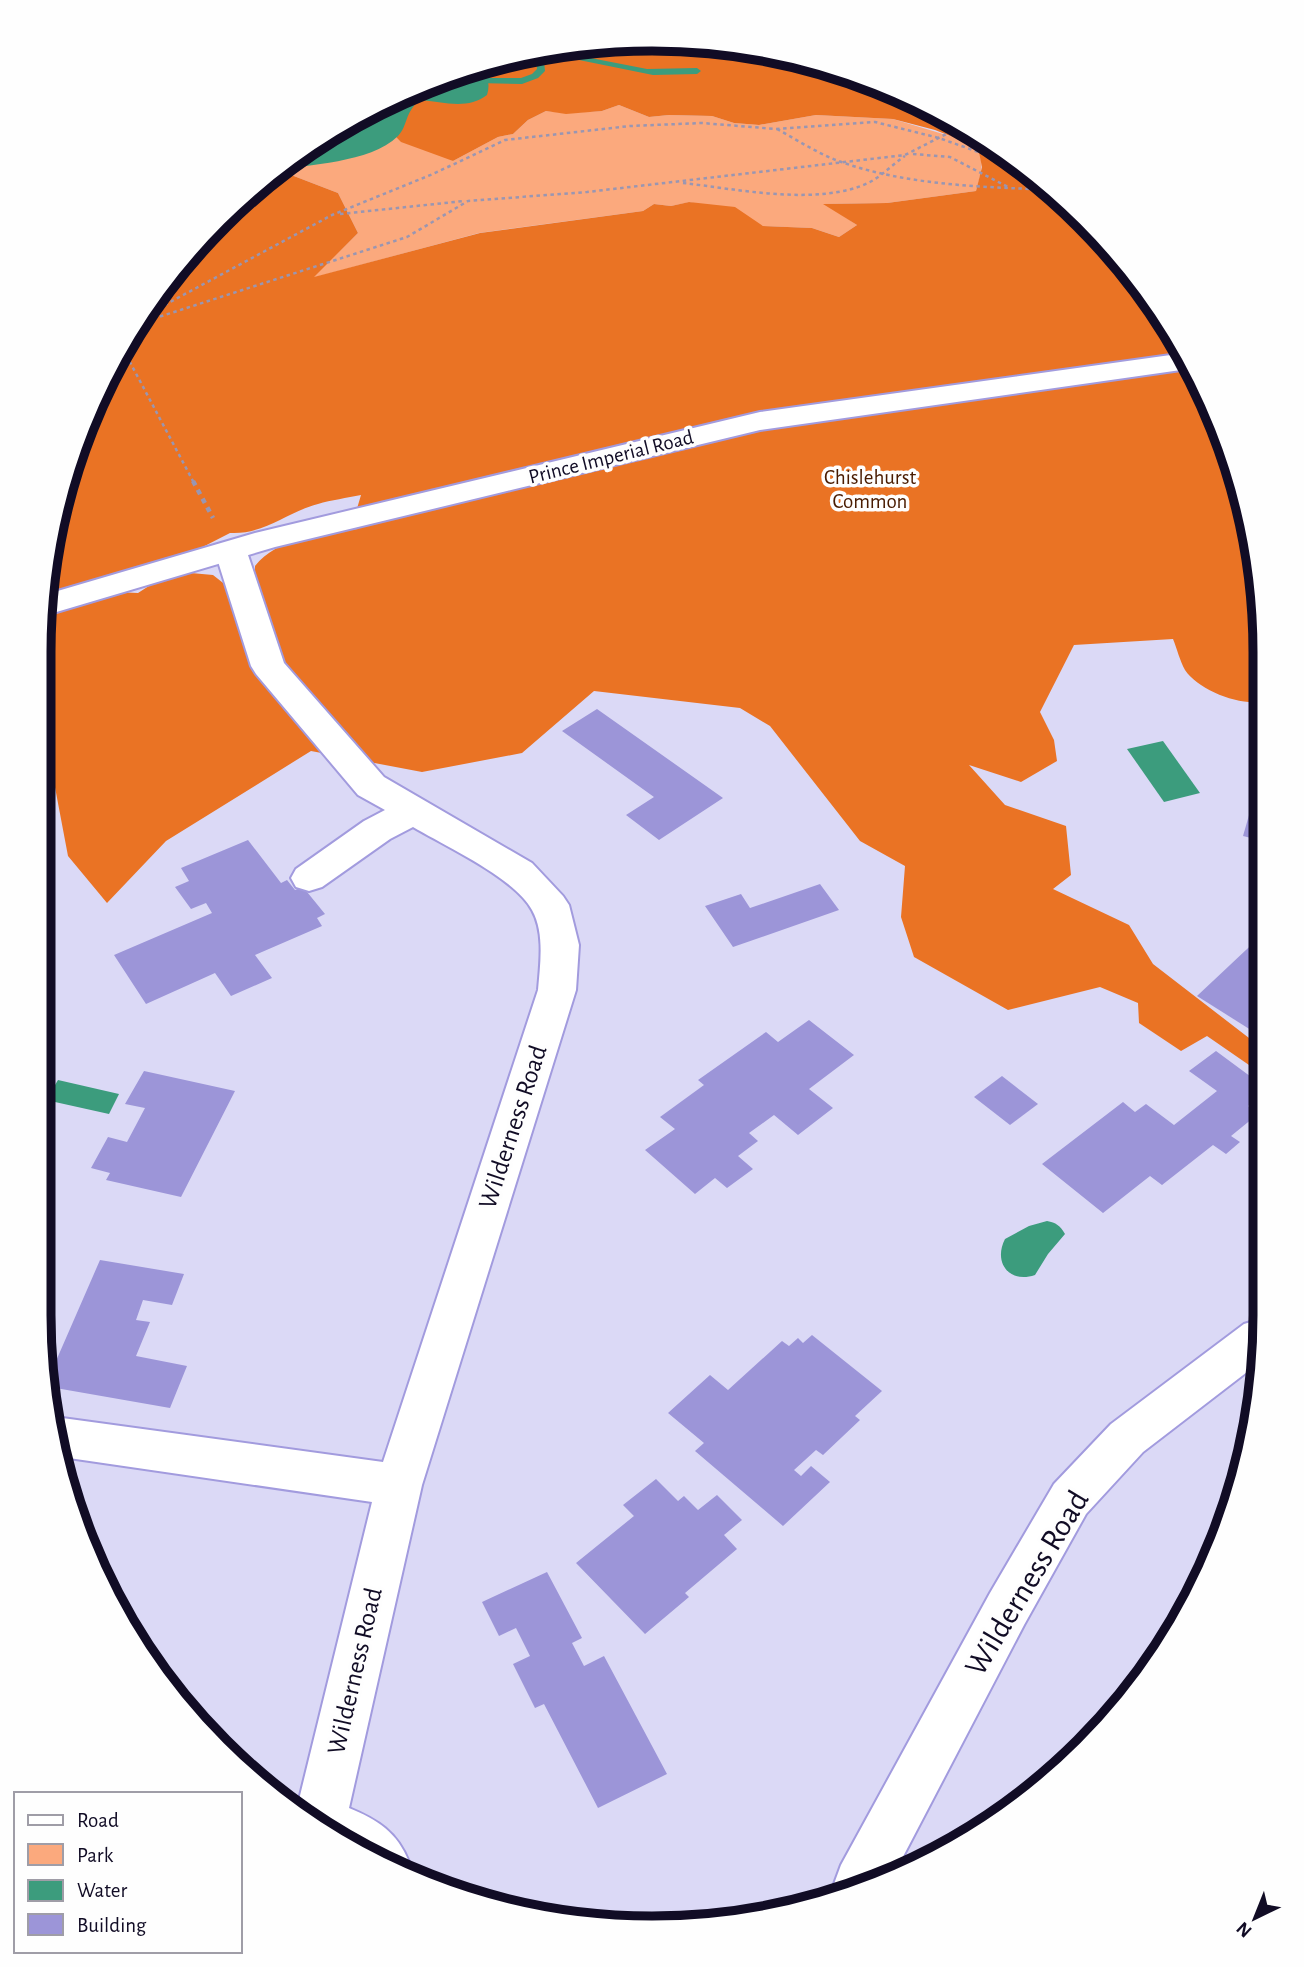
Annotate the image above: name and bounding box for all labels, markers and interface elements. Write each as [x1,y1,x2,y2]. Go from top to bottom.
street label: Prince Imperial Road [526,426,696,488]
park label: Chislehurst Common [824,467,916,512]
street label: Wilderness Road [474,1042,552,1212]
street label: Wilderness Road [959,1485,1095,1681]
street label: Wilderness Road [323,1585,387,1757]
legend [14,1792,242,1953]
text: Road [77,1810,119,1831]
text: Park [77,1845,114,1866]
text: Water [77,1880,127,1901]
north arrow [1220,1883,1290,1953]
text: Building [77,1915,147,1936]
text: N [1233,1918,1256,1941]

